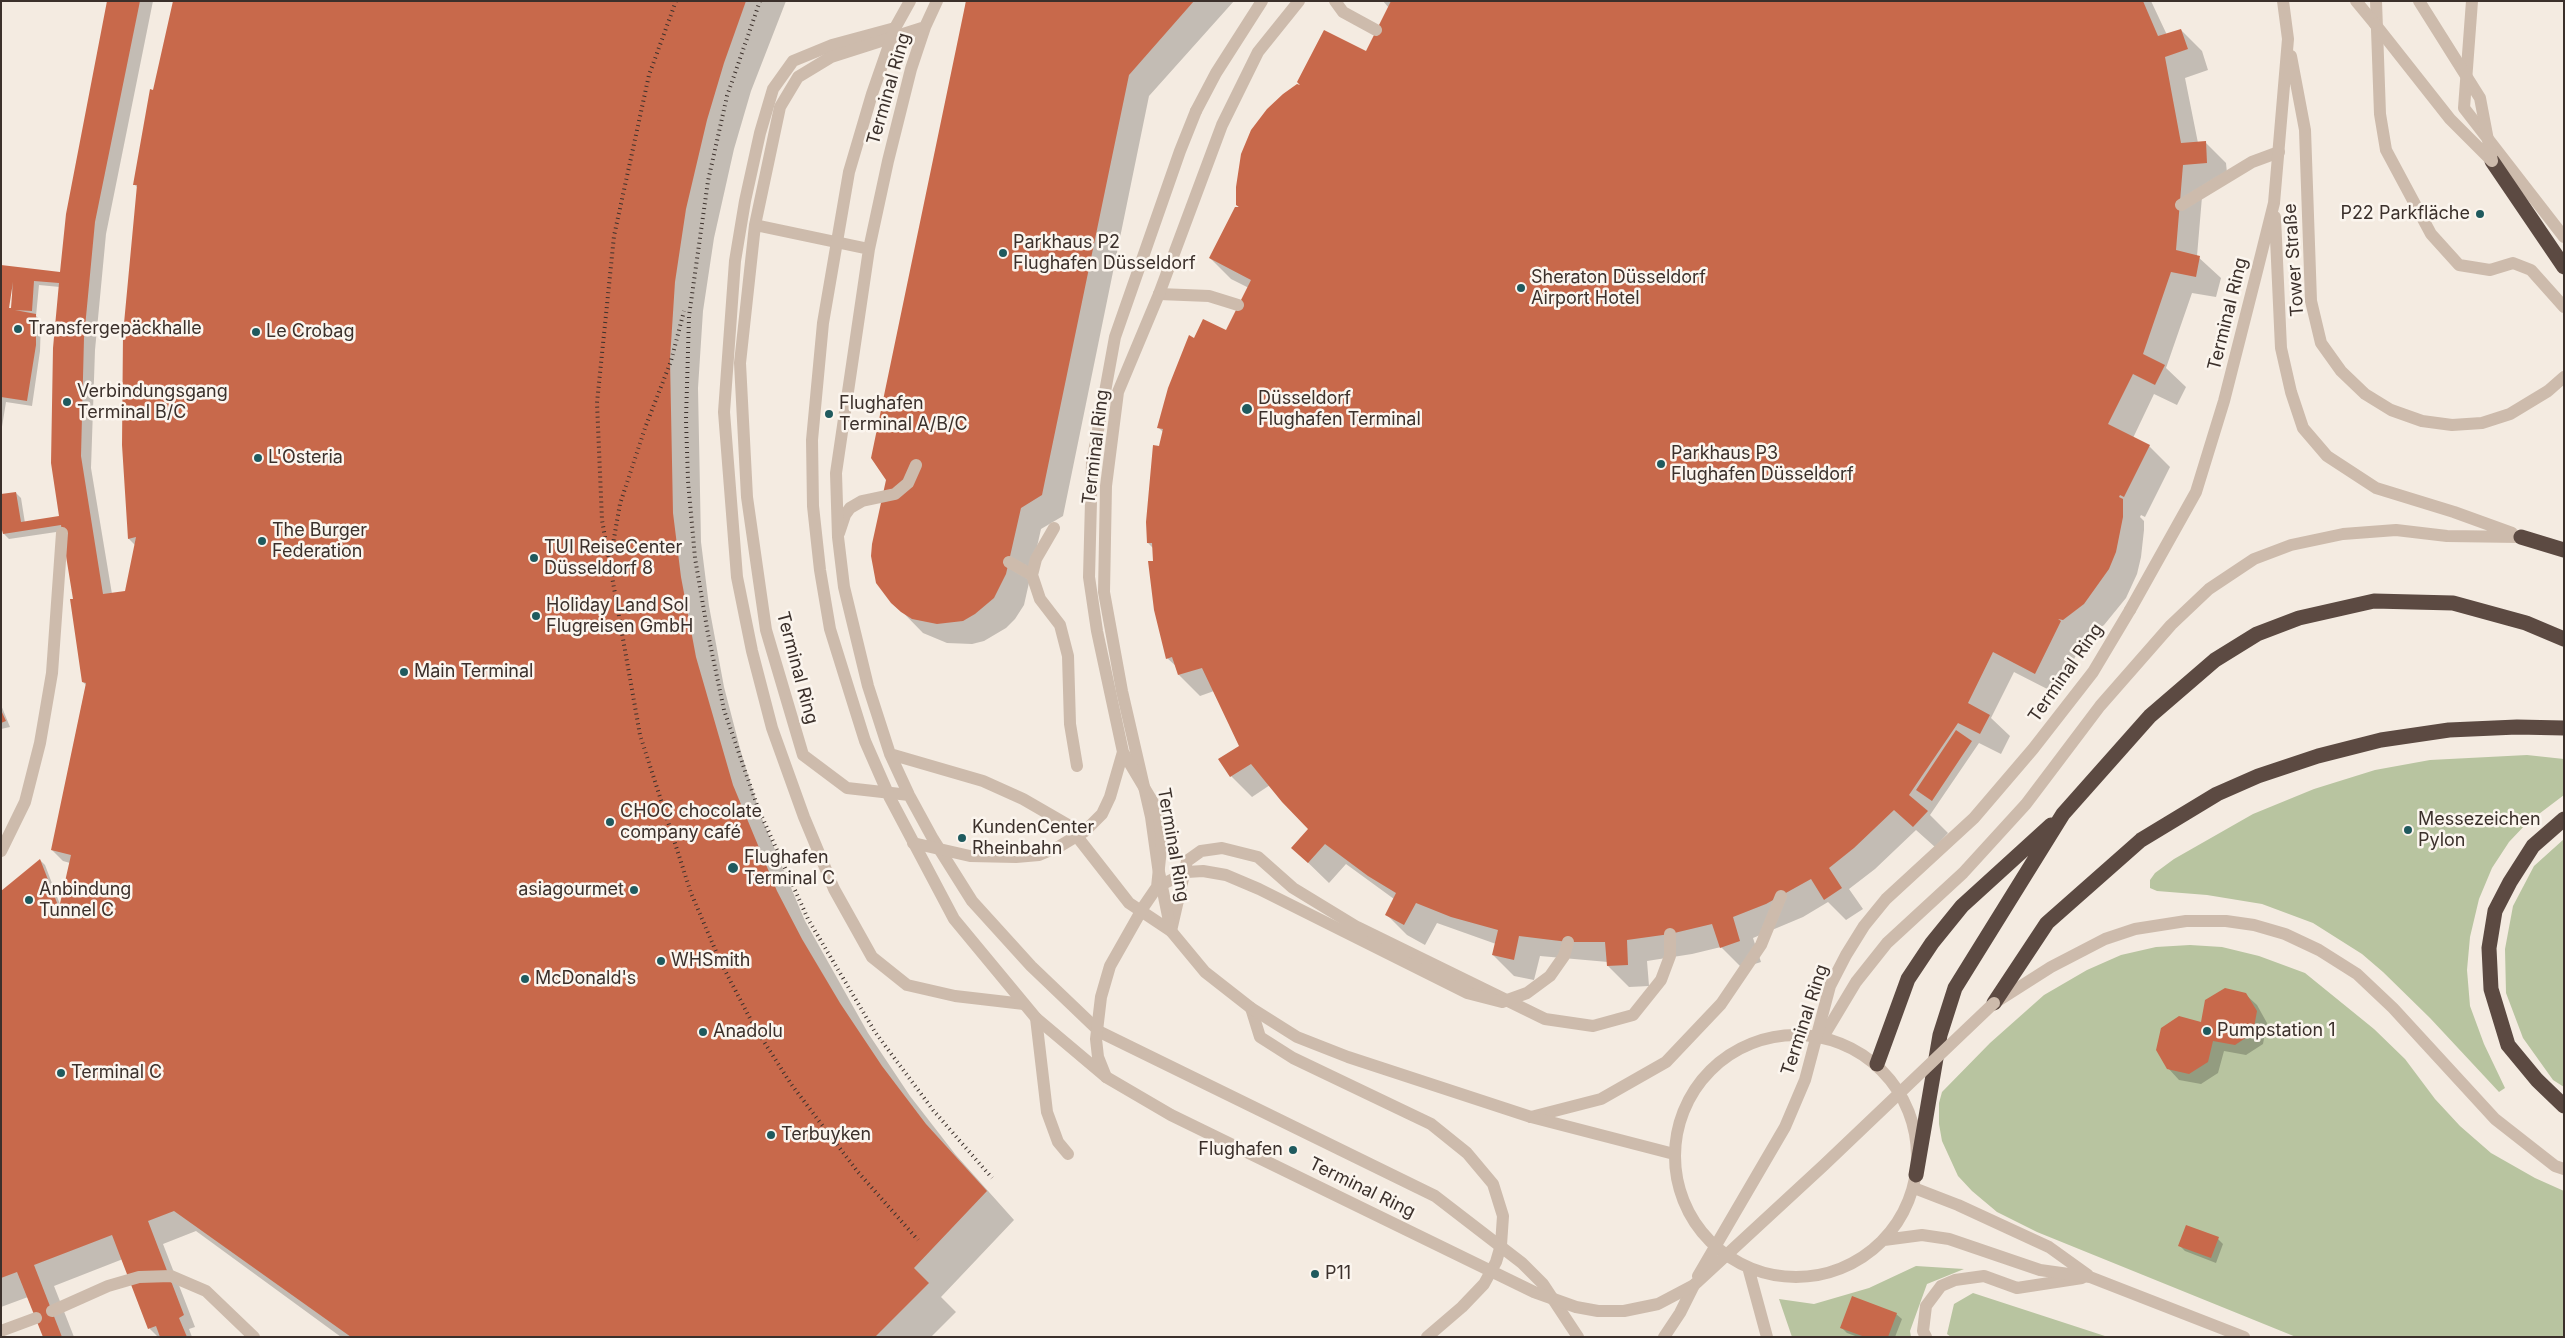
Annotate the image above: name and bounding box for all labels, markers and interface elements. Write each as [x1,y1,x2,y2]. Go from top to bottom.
street label: Terminal Ring [863,30,915,148]
street label: Tower Straße [2279,203,2309,317]
place label: P22 Parkfläche [2340,203,2470,225]
marker: P22 Parkfläche [2474,208,2486,220]
place label: Parkhaus P2 Flughafen Düsseldorf [1013,232,1196,274]
marker: Parkhaus P2 Flughafen Düsseldorf [997,247,1009,259]
street label: Terminal Ring [2204,255,2252,373]
place label: Sheraton Düsseldorf Airport Hotel [1531,267,1706,310]
marker: Sheraton Düsseldorf Airport Hotel [1515,282,1527,294]
place label: Transfergepäckhalle [28,318,202,340]
place label: Le Crobag [266,321,354,343]
marker: Transfergepäckhalle [12,323,24,335]
marker: Le Crobag [250,326,262,338]
place label: Verbindungsgang Terminal B/C [77,381,228,424]
street label: Terminal Ring [1078,388,1114,506]
place label: Düsseldorf Flughafen Terminal [1258,388,1421,430]
place label: Flughafen Terminal A/B/C [839,393,968,436]
marker: Verbindungsgang Terminal B/C [61,396,73,408]
marker: Düsseldorf Flughafen Terminal [1240,402,1254,416]
marker: Flughafen Terminal A/B/C [823,408,835,420]
place label: Parkhaus P3 Flughafen Düsseldorf [1671,443,1854,486]
place label: L'Osteria [268,447,343,469]
marker: L'Osteria [252,452,264,464]
marker: Parkhaus P3 Flughafen Düsseldorf [1655,458,1667,470]
place label: The Burger Federation [272,520,367,562]
marker: The Burger Federation [256,535,268,547]
place label: TUI ReiseCenter Düsseldorf 8 [544,537,682,580]
marker: TUI ReiseCenter Düsseldorf 8 [528,552,540,564]
place label: Holiday Land Sol Flugreisen GmbH [546,595,693,638]
street label: Terminal Ring [772,609,822,727]
marker: Holiday Land Sol Flugreisen GmbH [530,610,542,622]
street label: Terminal Ring [2024,619,2108,727]
place label: Main Terminal [414,661,533,683]
marker: Main Terminal [398,666,410,678]
street label: Terminal Ring [1152,786,1194,904]
place label: CHOC chocolate company café [620,801,762,844]
place label: Messezeichen Pylon [2418,809,2541,852]
marker: CHOC chocolate company café [604,816,616,828]
place label: KundenCenter Rheinbahn [972,817,1094,860]
marker: Messezeichen Pylon [2402,824,2414,836]
marker: KundenCenter Rheinbahn [956,832,968,844]
place label: Flughafen Terminal C [744,847,835,890]
marker: Flughafen Terminal C [726,861,740,875]
place label: Anbindung Tunnel C [39,879,131,922]
place label: asiagourmet [518,879,624,901]
marker: asiagourmet [628,884,640,896]
marker: Anbindung Tunnel C [23,894,35,906]
place label: WHSmith [671,950,750,972]
marker: WHSmith [655,955,667,967]
street label: Terminal Ring [1777,962,1833,1078]
place label: McDonald's [535,968,636,990]
marker: McDonald's [519,973,531,985]
place label: Pumpstation 1 [2217,1020,2336,1042]
place label: Anadolu [713,1021,783,1043]
marker: Pumpstation 1 [2201,1025,2213,1037]
marker: Anadolu [697,1026,709,1038]
place label: Terminal C [71,1062,162,1084]
marker: Terminal C [55,1067,67,1079]
place label: Terbuyken [781,1124,871,1146]
marker: Terbuyken [765,1129,777,1141]
place label: Flughafen [1198,1139,1283,1161]
marker: Flughafen [1287,1144,1299,1156]
street label: Terminal Ring [1305,1153,1419,1223]
place label: P11 [1325,1263,1351,1285]
marker: P11 [1309,1268,1321,1280]

